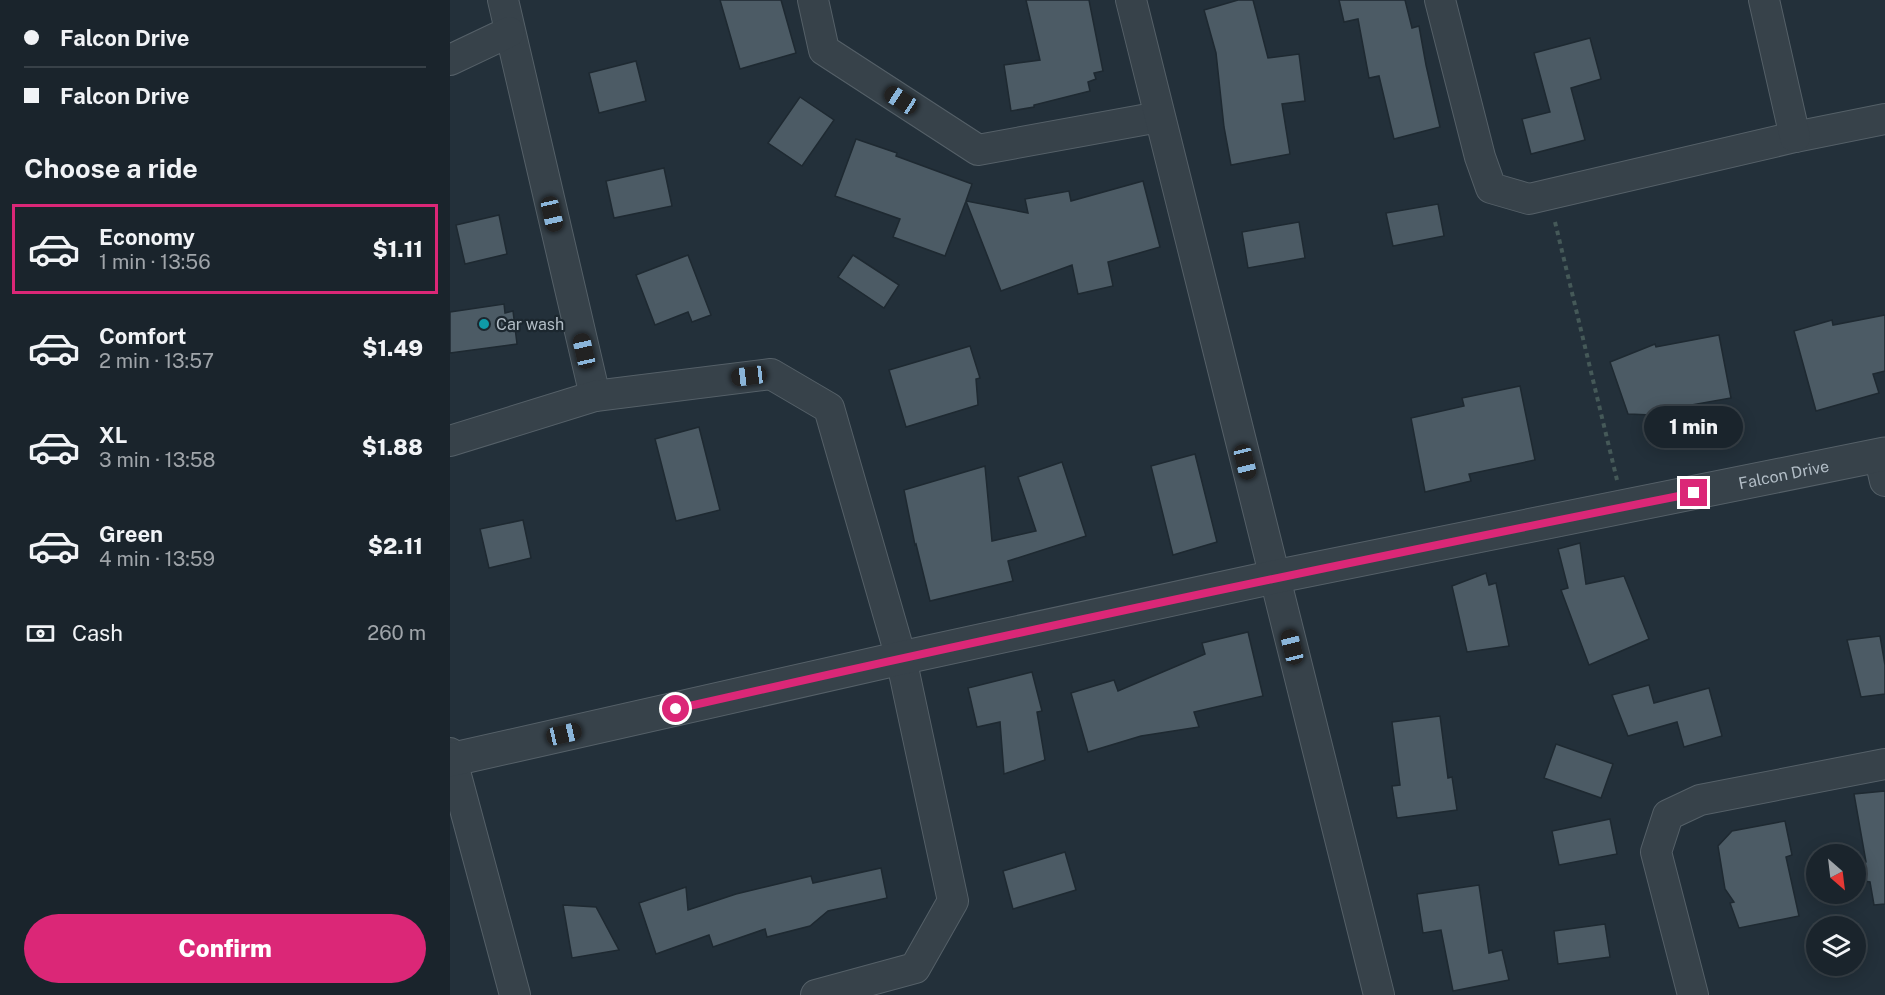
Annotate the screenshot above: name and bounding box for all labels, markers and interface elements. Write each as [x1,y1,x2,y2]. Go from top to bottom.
text: Falcon Drive [60,25,190,51]
text: Falcon Drive [60,83,190,109]
car [881,83,921,117]
text: Choose a ride [24,152,198,184]
car [539,194,565,234]
icon: car [27,222,81,276]
text: Economy [99,224,195,250]
text: $1.11 [373,236,423,262]
text: 1 min · 13:56 [99,250,211,274]
place label: Car wash [496,315,564,334]
marker: Car wash [477,317,491,331]
icon: car [27,321,81,375]
text: Comfort [99,323,186,349]
car [571,331,597,371]
text: $1.49 [362,335,423,361]
text: 2 min · 13:57 [99,349,214,373]
car [730,365,768,387]
callout: 1 min [1644,406,1744,448]
text: 1 min [1669,415,1718,439]
icon: car [27,420,81,474]
text: XL [99,422,127,448]
text: $1.88 [362,434,423,460]
car [1232,442,1258,482]
text: 3 min · 13:58 [99,448,216,472]
street label: Falcon Drive [1737,457,1831,493]
route end [1680,479,1707,506]
icon: car [27,519,81,573]
text: Green [99,521,163,547]
text: $2.11 [368,533,423,559]
text: 4 min · 13:59 [99,547,215,571]
icon: cash [24,617,57,650]
text: Cash [72,620,123,646]
text: 260 m [367,621,426,645]
car [1279,627,1305,667]
route start [662,695,689,722]
car [544,721,584,747]
north arrow [1806,844,1866,904]
map controls [1806,844,1866,976]
button: Confirm [24,914,426,983]
button: layers [1806,916,1866,976]

